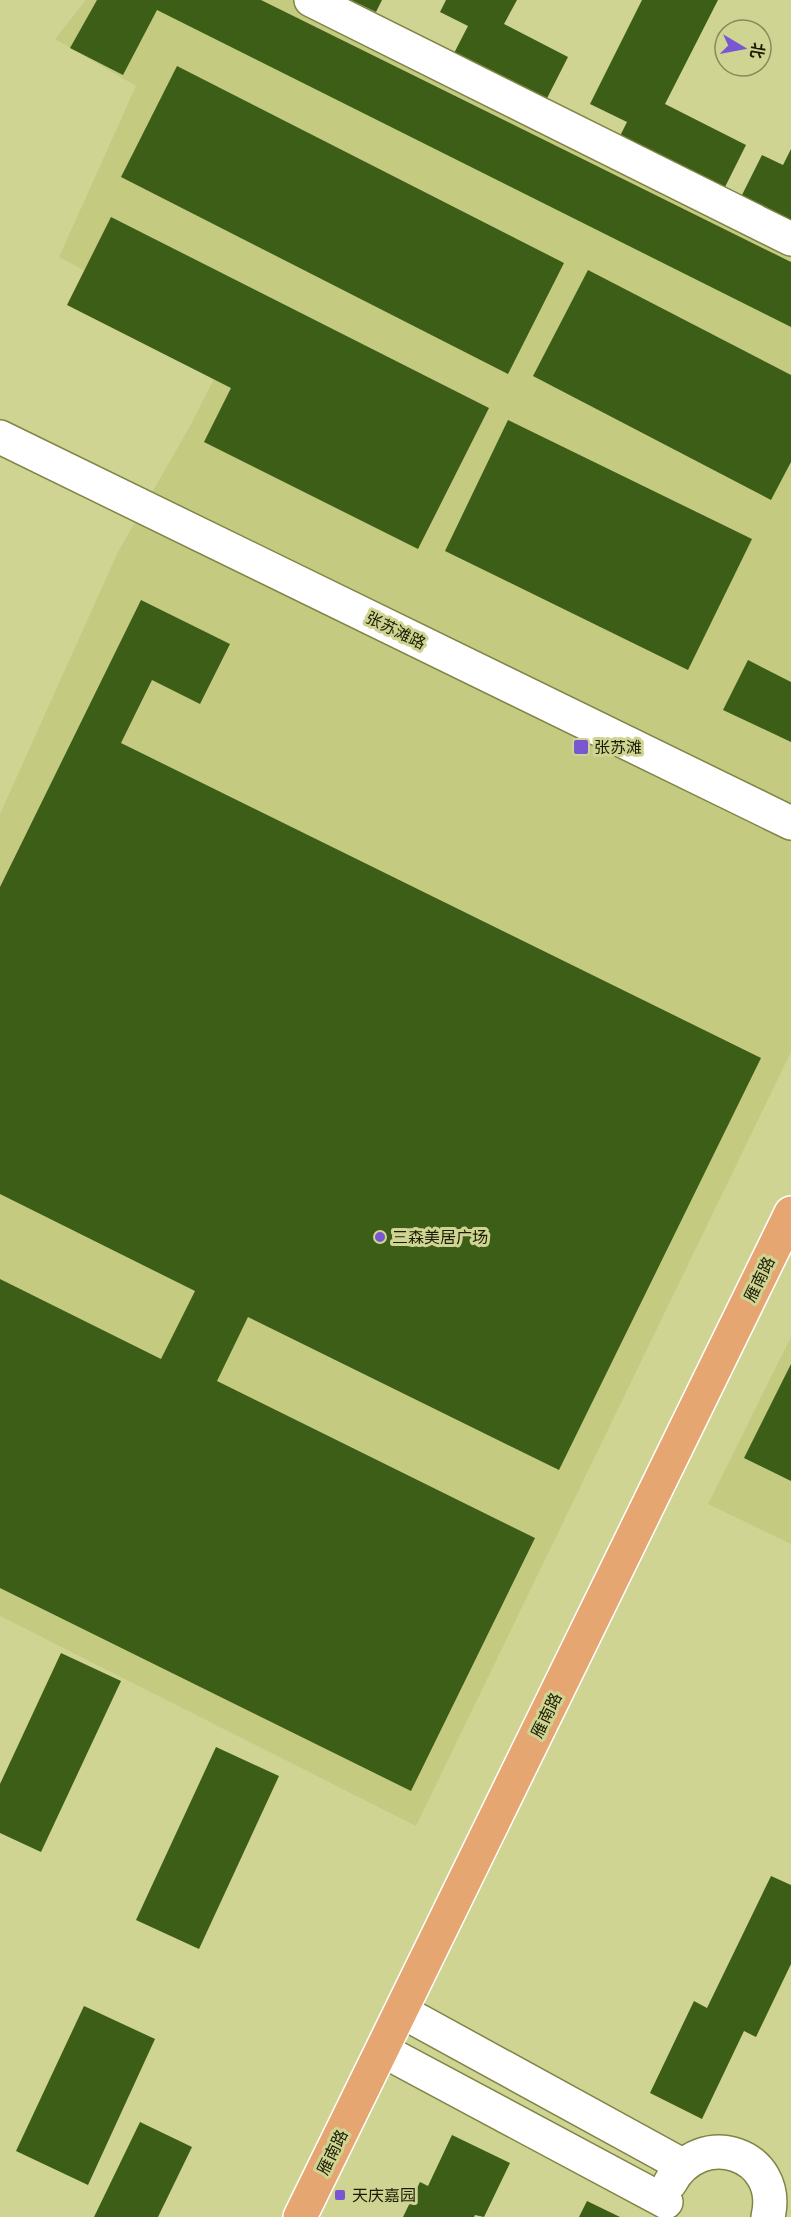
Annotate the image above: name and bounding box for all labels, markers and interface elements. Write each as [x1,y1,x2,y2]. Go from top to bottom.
north arrow [713,18,773,78]
text: 北 [745,41,771,61]
street label: 张苏滩路 [362,605,430,655]
place label: 张苏滩 [594,735,642,759]
marker: 张苏滩 [572,738,590,756]
place label: 三森美居广场 [392,1225,488,1249]
marker: 三森美居广场 [373,1230,387,1244]
street label: 雁南路 [738,1252,780,1306]
street label: 雁南路 [525,1688,567,1742]
street label: 雁南路 [311,2125,353,2179]
place label: 天庆嘉园 [352,2183,416,2207]
marker: 天庆嘉园 [333,2188,347,2202]

